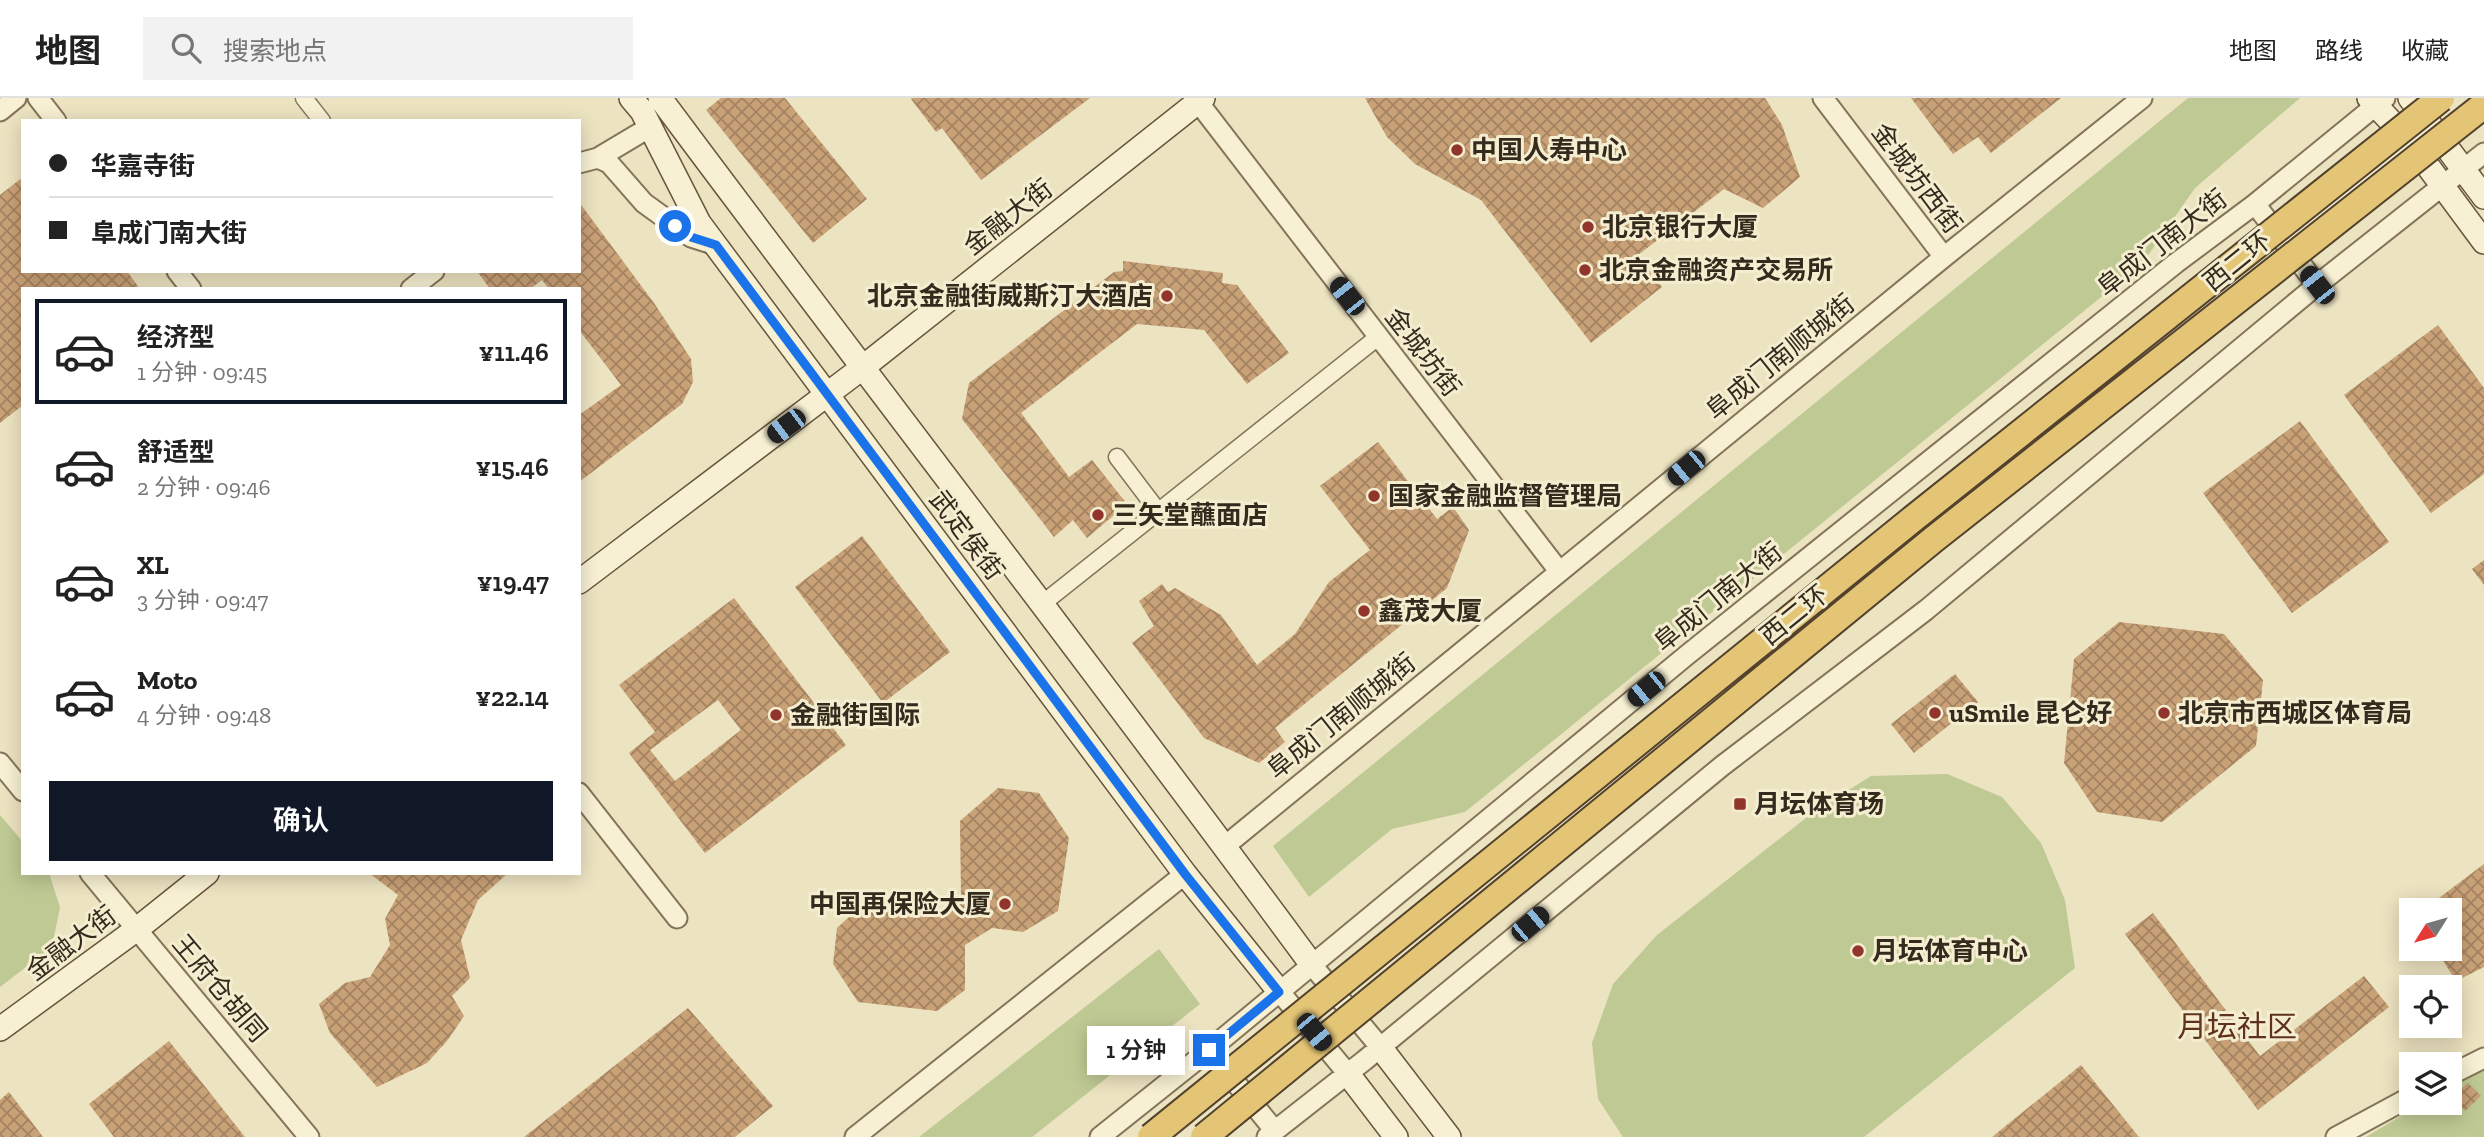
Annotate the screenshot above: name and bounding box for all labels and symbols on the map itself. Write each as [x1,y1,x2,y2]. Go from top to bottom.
street label: 金城坊西街 [1865,116,1969,240]
place label: 中国人寿中心 [1471,134,1627,166]
marker: 中国人寿中心 [1449,142,1465,158]
street label: 金融大街 [957,172,1059,262]
street label: 阜成门南大街 [2091,182,2233,304]
route start [659,210,691,242]
place label: 北京银行大厦 [1602,211,1758,243]
marker: 北京银行大厦 [1580,219,1596,235]
street label: 西二环 [2197,224,2277,298]
place label: 北京金融资产交易所 [1599,254,1833,286]
marker: 北京金融资产交易所 [1577,262,1593,278]
car [2296,262,2339,308]
car [1326,273,1369,319]
place label: 北京金融街威斯汀大酒店 [867,280,1153,312]
street label: 阜成门南顺城街 [1699,287,1861,427]
marker: 北京金融街威斯汀大酒店 [1159,288,1175,304]
street label: 金城坊街 [1378,301,1468,403]
car [763,405,810,447]
car [1664,446,1709,490]
place label: 国家金融监督管理局 [1388,480,1622,512]
street label: 武定侯街 [923,484,1011,586]
marker: 国家金融监督管理局 [1366,488,1382,504]
place label: 三矢堂蘸面店 [1112,499,1268,531]
marker: 三矢堂蘸面店 [1090,507,1106,523]
street label: 阜成门南大街 [1647,535,1789,659]
street label: 西二环 [1754,578,1834,652]
place label: 鑫茂大厦 [1378,595,1482,627]
marker: 鑫茂大厦 [1356,603,1372,619]
street label: 阜成门南顺城街 [1260,646,1422,786]
car [1624,668,1669,710]
place label: uSmile 昆仑好 [1949,697,2112,729]
place label: 北京市西城区体育局 [2178,697,2412,729]
place label: 金融街国际 [790,699,920,731]
marker: uSmile 昆仑好 [1927,705,1943,721]
marker: 北京市西城区体育局 [2156,705,2172,721]
marker: 金融街国际 [768,707,784,723]
place label: 月坛体育场 [1754,788,1884,820]
marker: 月坛体育场 [1732,796,1748,812]
place label: 中国再保险大厦 [809,888,991,920]
marker: 中国再保险大厦 [997,896,1013,912]
north arrow [2399,898,2462,961]
street label: 金融大街 [20,899,122,987]
car [1508,902,1553,946]
street label: 王府仓胡同 [166,928,274,1048]
place label: 月坛体育中心 [1872,935,2028,967]
marker: 月坛体育中心 [1850,943,1866,959]
car [1293,1009,1336,1055]
district label: 月坛社区 [2177,1009,2297,1045]
callout: 1 分钟 [1086,1026,1184,1074]
route end [1193,1034,1225,1066]

